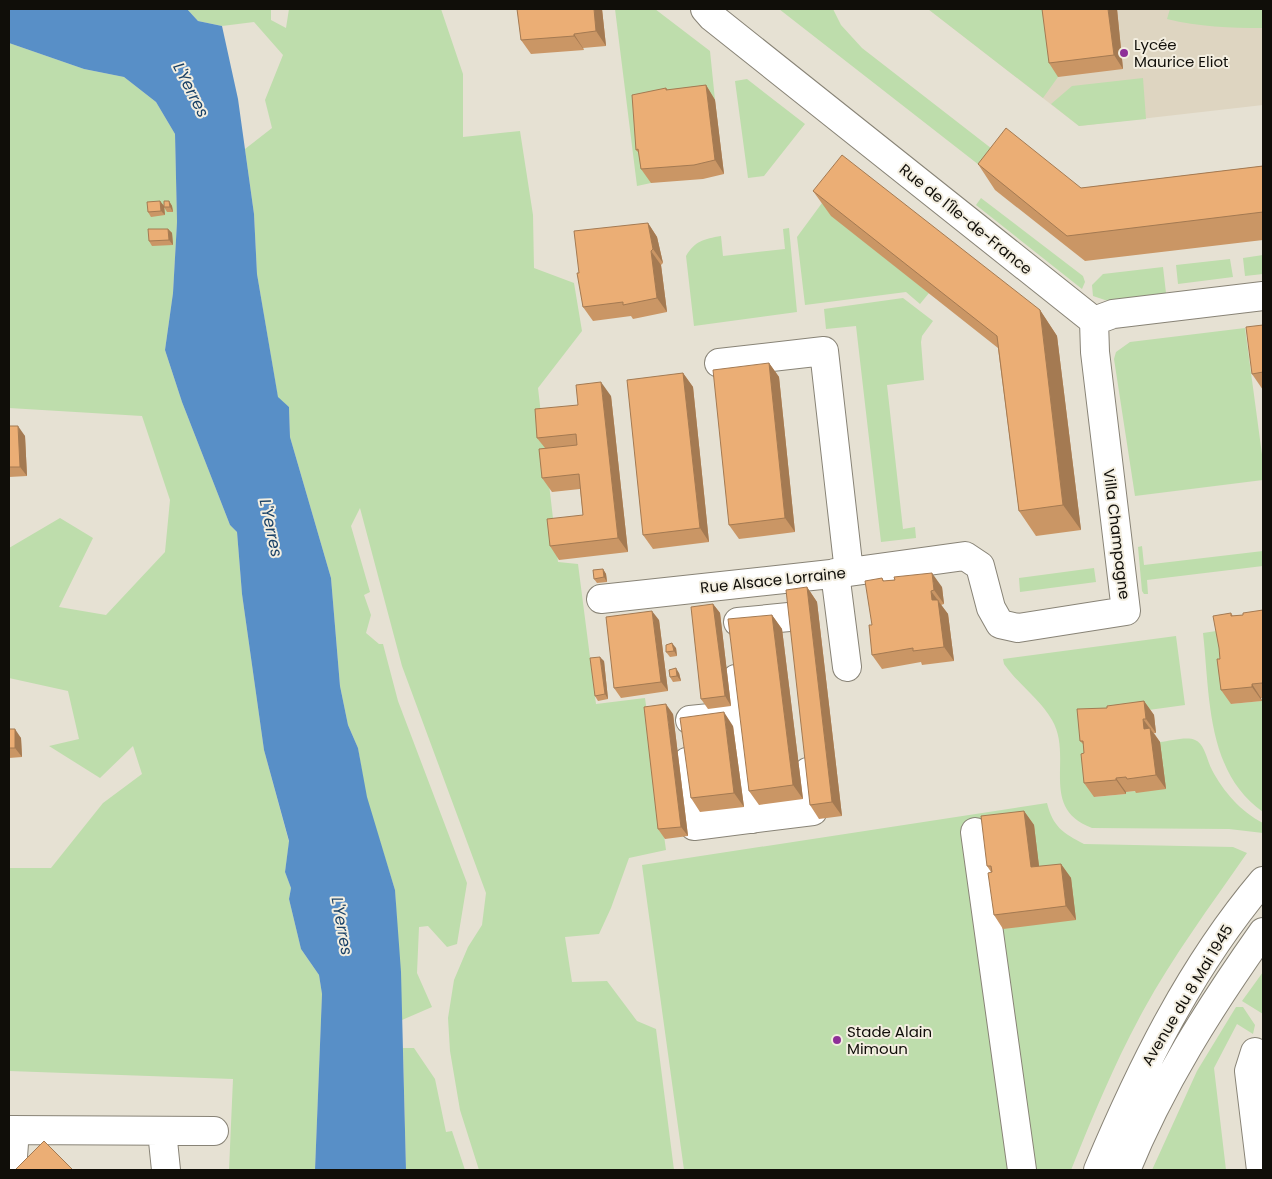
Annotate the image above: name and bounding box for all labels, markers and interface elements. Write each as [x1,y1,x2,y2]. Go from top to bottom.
place label: Lycée Maurice Eliot [1134,34,1229,72]
marker: Lycée Maurice Eliot [1118,47,1130,59]
water label: L'Yerres [167,59,215,121]
street label: Rue de l'Île-de-France [895,159,1037,279]
street label: Villa Champagne [1099,467,1135,601]
water label: L'Yerres [254,497,288,559]
street label: Rue Alsace Lorraine [699,562,847,598]
water label: L'Yerres [326,895,358,957]
street label: Avenue du 8 Mai 1945 [1136,920,1238,1070]
place label: Stade Alain Mimoun [847,1021,932,1059]
marker: Stade Alain Mimoun [831,1034,843,1046]

